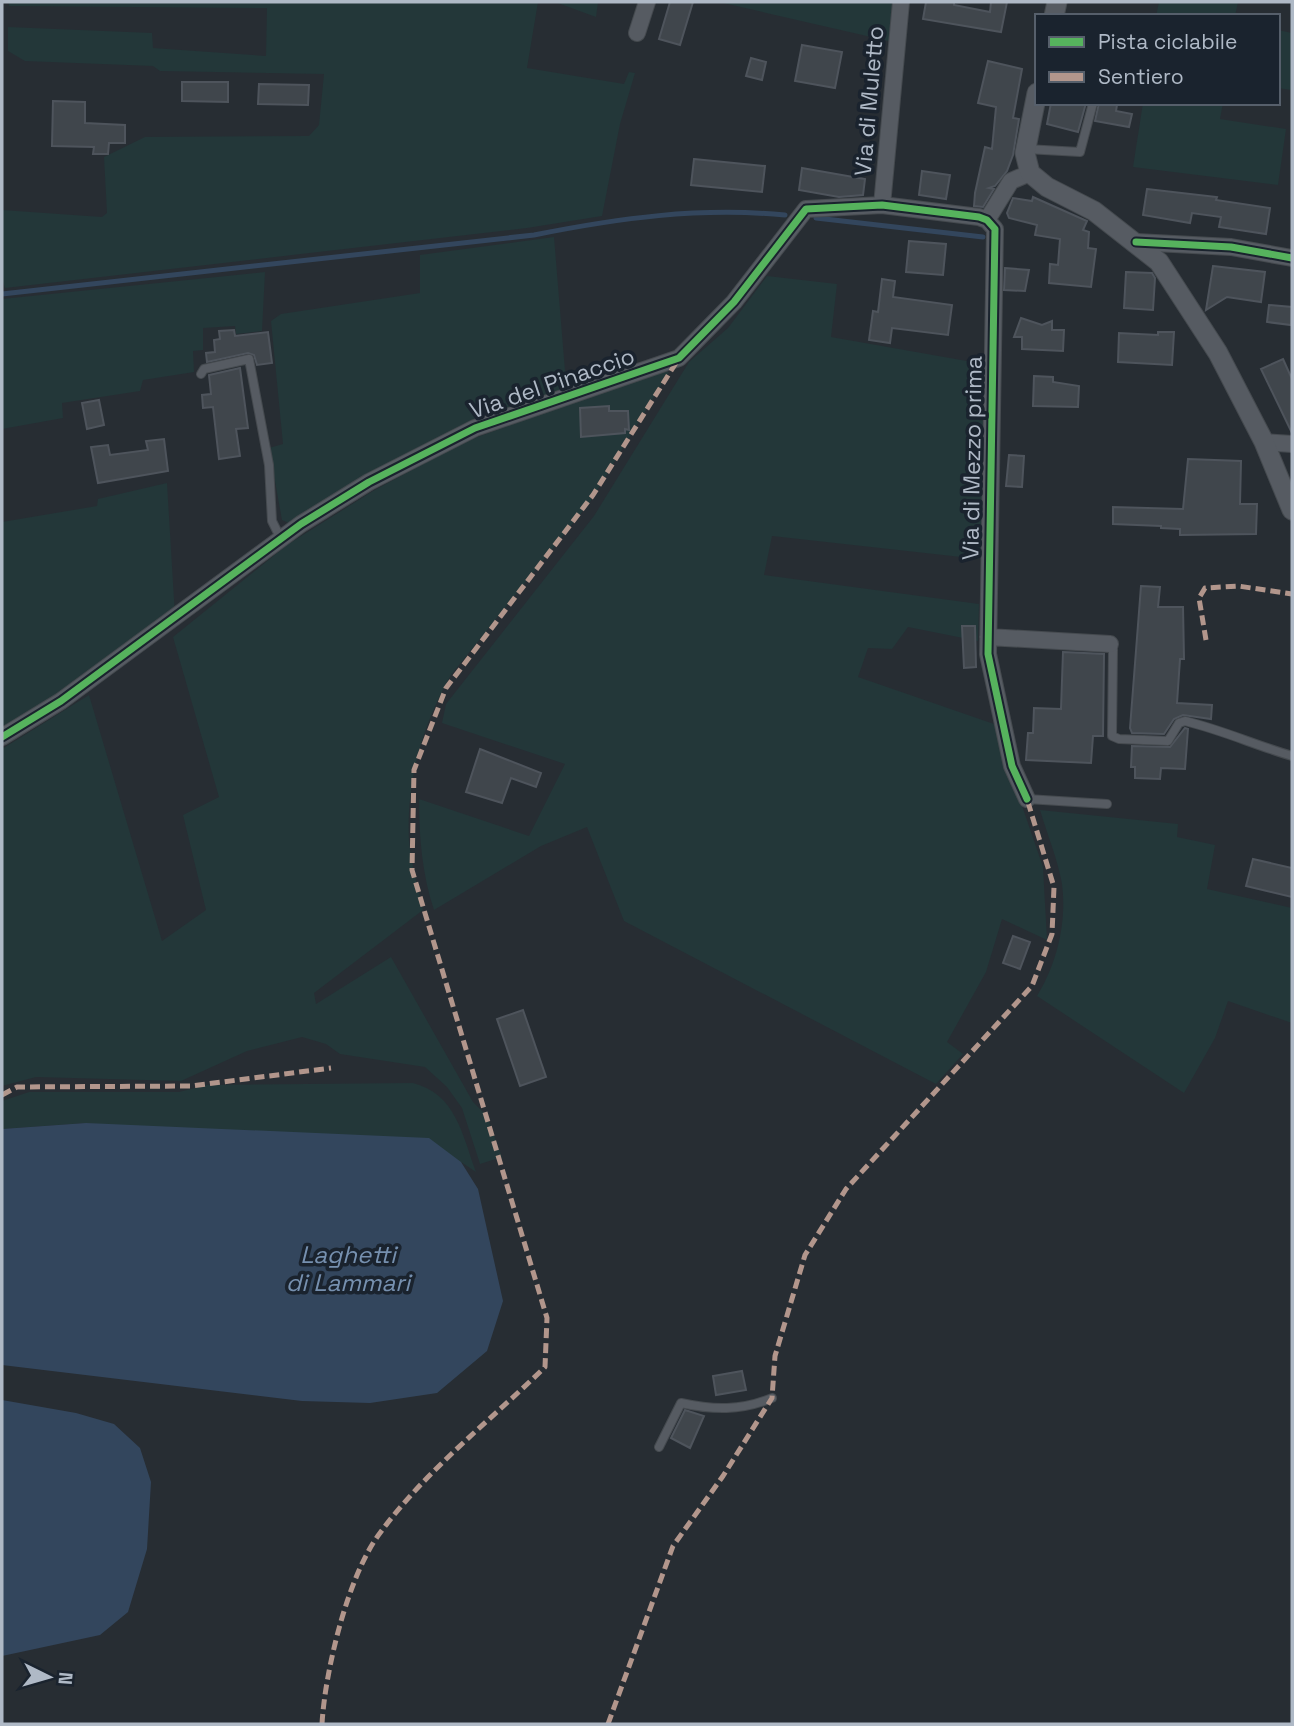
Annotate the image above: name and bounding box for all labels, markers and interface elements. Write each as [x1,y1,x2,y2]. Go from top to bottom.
legend [1035,14,1280,105]
street label: Via di Muletto [847,25,891,177]
text: Pista ciclabile [1098,28,1237,55]
text: Sentiero [1098,63,1184,90]
street label: Via del Pinaccio [465,341,639,425]
street label: Via di Mezzo prima [955,356,989,560]
water label: Laghetti di Lammari [286,1239,413,1298]
north arrow [14,1642,84,1712]
text: N [52,1671,78,1686]

